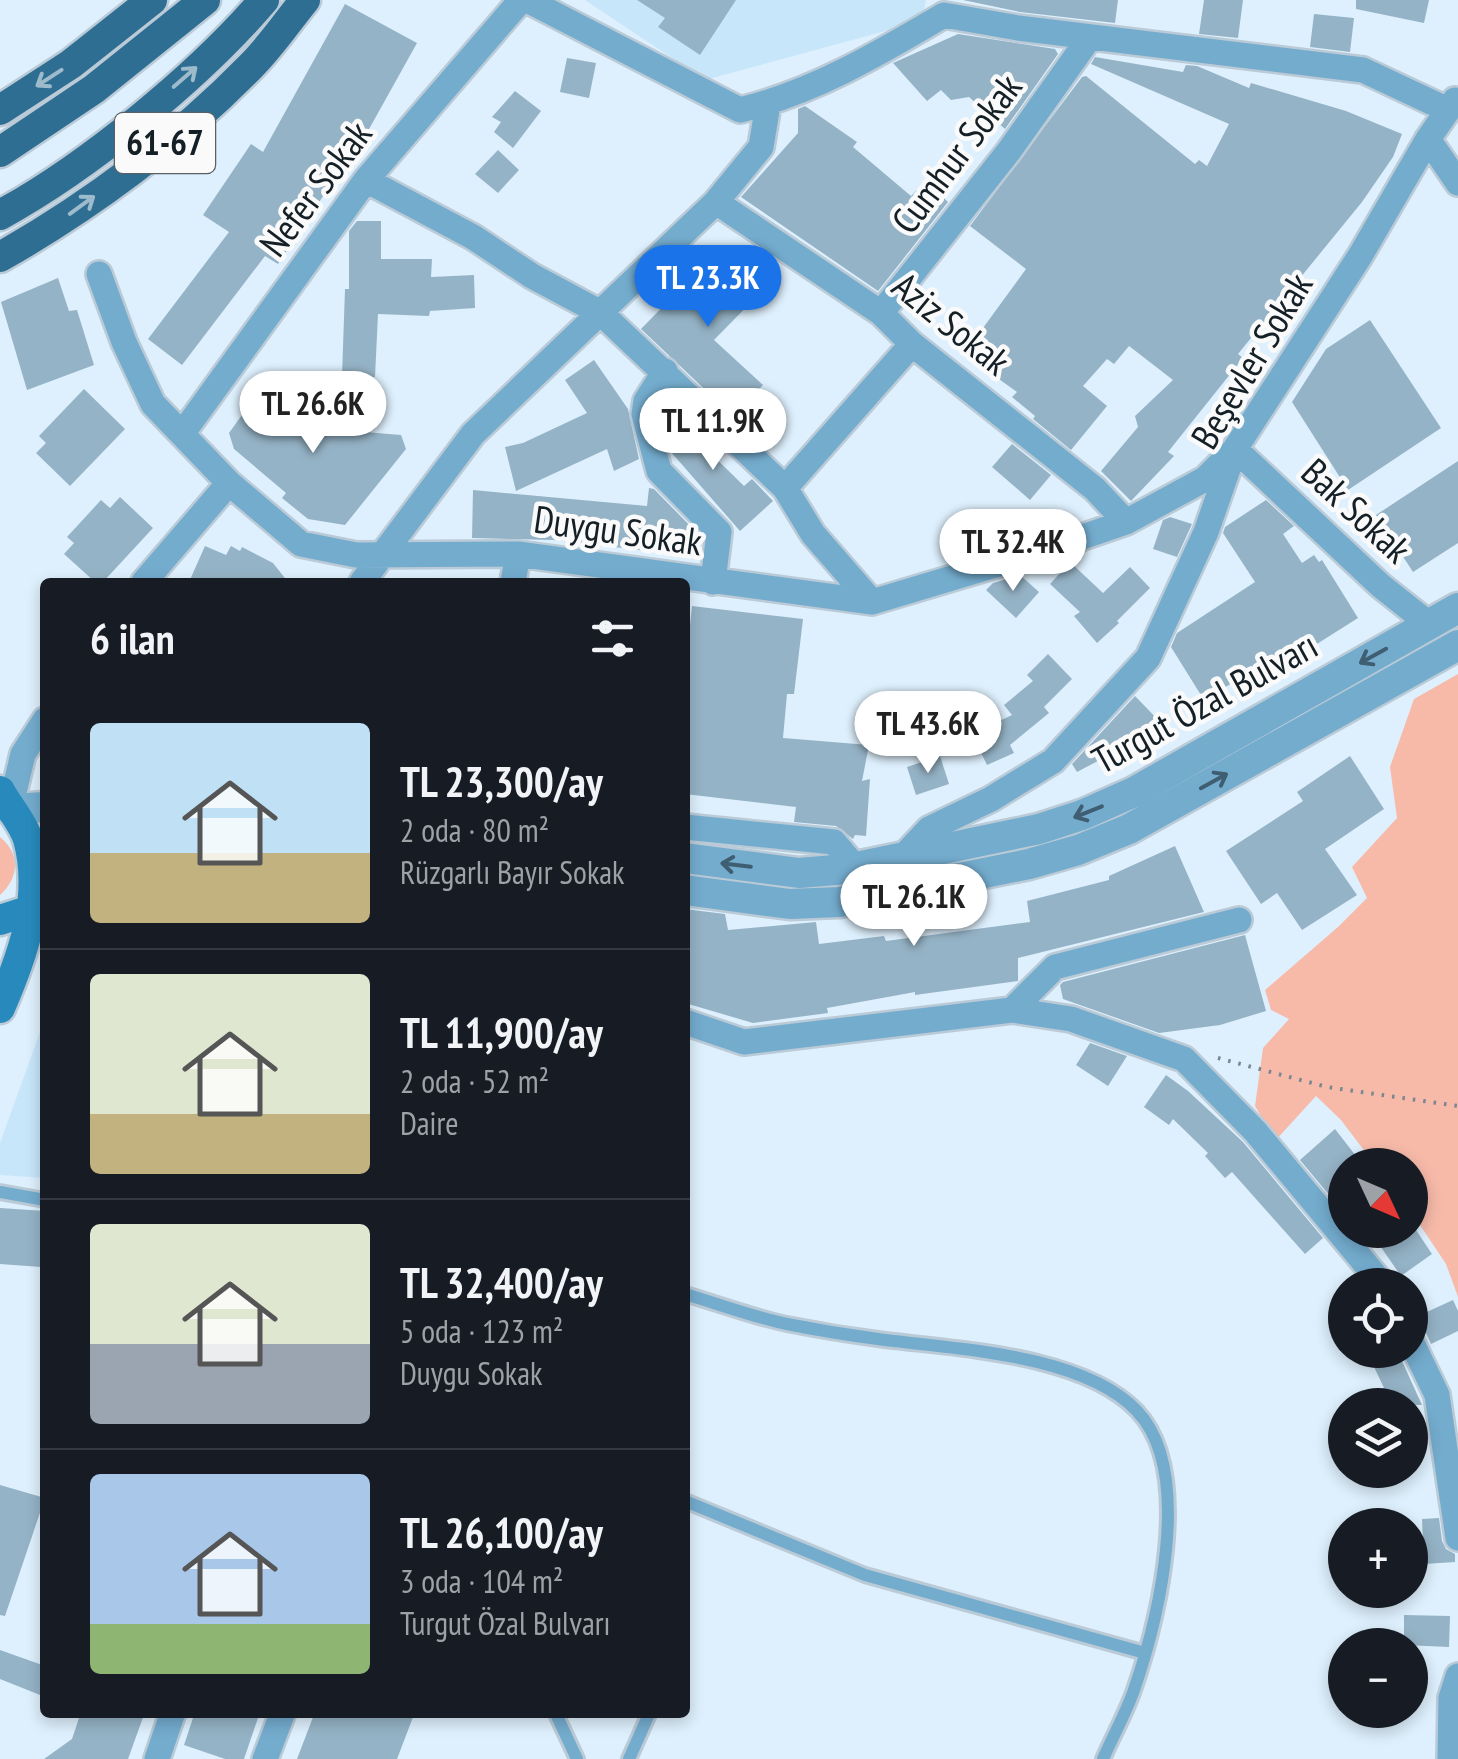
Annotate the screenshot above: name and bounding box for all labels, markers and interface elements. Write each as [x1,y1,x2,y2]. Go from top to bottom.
street label: Cumhur Sokak [880,63,1032,243]
one-way arrow [172,65,197,88]
one-way arrow [36,67,64,88]
street label: Nefer Sokak [248,110,382,266]
road number: 61-67 [115,113,215,173]
one-way arrow [68,195,96,216]
pin: TL 23.3K [605,245,811,330]
text: TL 23.3K [656,256,760,298]
street label: Aziz Sokak [883,261,1021,385]
street label: Beşevler Sokak [1179,263,1322,457]
pin: TL 26.6K [210,371,416,456]
text: TL 26.6K [261,382,365,424]
pin: TL 11.9K [610,388,816,473]
text: TL 11.9K [661,399,765,441]
street label: Bak Sokak [1292,447,1422,573]
street label: Duygu Sokak [531,493,706,566]
pin: TL 32.4K [910,509,1116,594]
text: TL 32.4K [961,520,1065,562]
text: 6 ilan [90,611,175,666]
icon: filters [585,611,640,666]
street label: Turgut Özal Bulvarı [1083,620,1325,784]
one-way arrow [1359,646,1388,666]
pin: TL 43.6K [825,691,1031,776]
text: TL 43.6K [876,702,980,744]
text: TL 23,300/ay [400,754,603,809]
icon: home [170,763,290,883]
one-way arrow [1199,771,1229,791]
one-way arrow [1074,805,1104,823]
text: 2 oda · 80 m² [400,809,549,851]
text: Rüzgarlı Bayır Sokak [400,851,625,893]
one-way arrow [721,855,753,873]
pin: TL 26.1K [811,864,1017,949]
text: TL 26.1K [862,875,966,917]
text: TL 11,900/ay [400,1005,603,1060]
icon: home [170,1014,290,1134]
text: 2 oda · 52 m² [400,1060,549,1102]
text: Daire [400,1102,459,1144]
north arrow [1328,1148,1428,1248]
map controls [1328,1148,1428,1728]
text: TL 32,400/ay [400,1255,603,1310]
icon: home [170,1264,290,1384]
button: locate [1328,1268,1428,1368]
text: 5 oda · 123 m² [400,1310,563,1352]
text: Duygu Sokak [400,1352,542,1394]
button: layers [1328,1388,1428,1488]
text: TL 26,100/ay [400,1505,603,1560]
button: + [1328,1508,1428,1608]
icon: home [170,1514,290,1634]
text: 3 oda · 104 m² [400,1560,563,1602]
text: Turgut Özal Bulvarı [400,1602,610,1644]
button: − [1328,1628,1428,1728]

